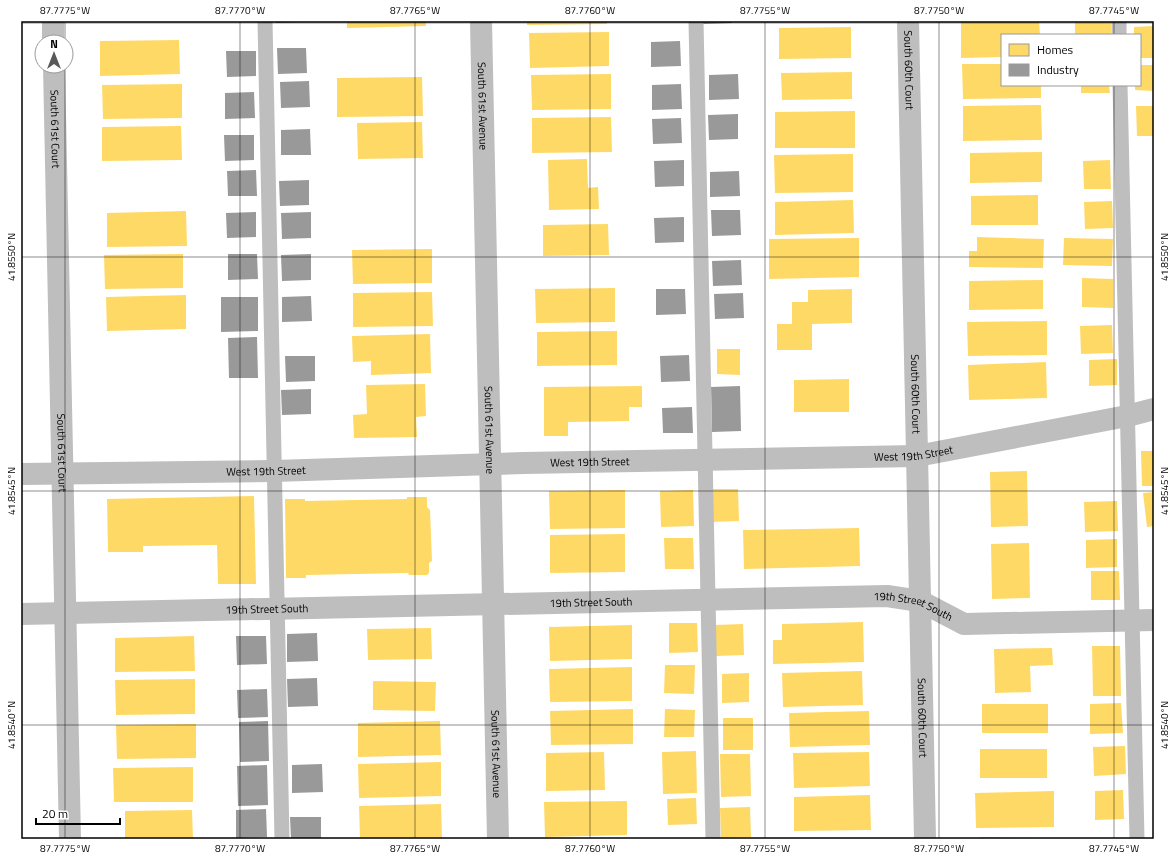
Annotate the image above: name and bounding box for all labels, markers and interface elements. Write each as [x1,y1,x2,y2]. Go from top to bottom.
text: 87.7775°W [40,3,90,18]
text: 87.7770°W [215,3,265,18]
text: 87.7765°W [390,3,440,18]
text: 87.7760°W [565,3,615,18]
text: 87.7755°W [740,3,790,18]
text: 87.7750°W [914,3,964,18]
text: 87.7745°W [1089,3,1139,18]
street label: South 60th Court [900,30,918,110]
north arrow [34,34,74,74]
legend [1001,34,1141,86]
text: N [50,36,58,52]
text: Homes [1037,40,1073,59]
text: Industry [1037,60,1079,79]
street label: South 61st Avenue [474,62,492,151]
street label: South 61st Court [46,89,64,169]
text: 41.8550°N [4,233,19,281]
text: 41.8550°N [1157,233,1172,281]
street label: South 60th Court [907,354,925,434]
street label: South 61st Avenue [481,386,498,475]
street label: South 61st Court [53,413,71,493]
street label: West 19th Street [874,441,955,465]
street label: West 19th Street [550,453,630,471]
street label: West 19th Street [226,462,306,480]
text: 41.8545°N [4,467,19,515]
text: 41.8545°N [1157,467,1172,515]
street label: 19th Street South [873,588,956,625]
street label: 19th Street South [549,593,633,611]
street label: 19th Street South [225,600,309,618]
street label: South 60th Court [914,678,931,758]
text: 41.8540°N [4,701,19,749]
text: 41.8540°N [1157,701,1172,749]
street label: South 61st Avenue [487,710,505,798]
scale bar [36,800,120,826]
text: 20 m [42,804,68,823]
text: 87.7775°W [40,841,90,856]
text: 87.7770°W [215,841,265,856]
text: 87.7765°W [390,841,440,856]
text: 87.7760°W [565,841,615,856]
text: 87.7755°W [740,841,790,856]
text: 87.7750°W [914,841,964,856]
text: 87.7745°W [1089,841,1139,856]

